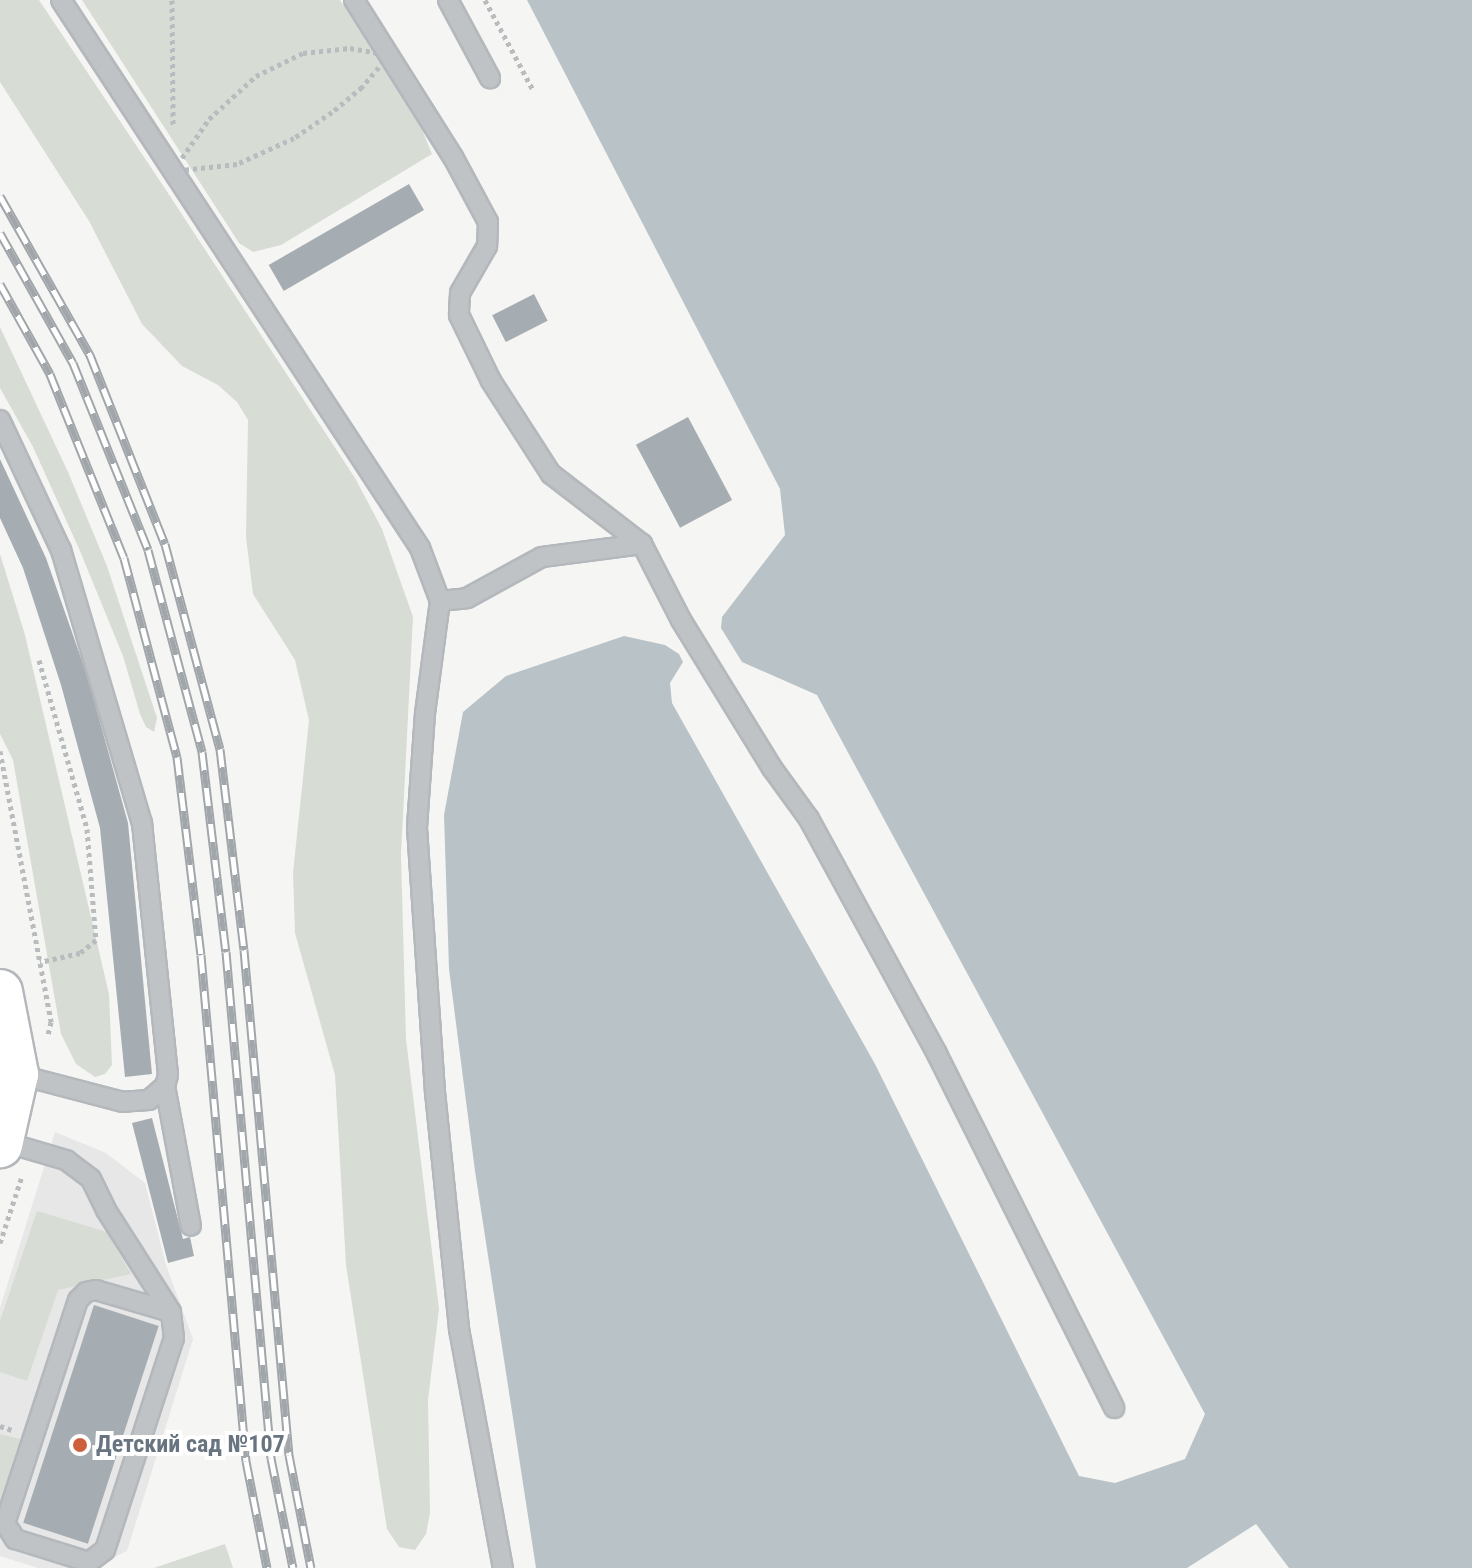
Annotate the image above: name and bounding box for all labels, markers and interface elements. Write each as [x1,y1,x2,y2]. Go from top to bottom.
place label: Детский сад №107 [96,1431,285,1459]
marker: Детский сад №107 [71,1436,89,1454]

